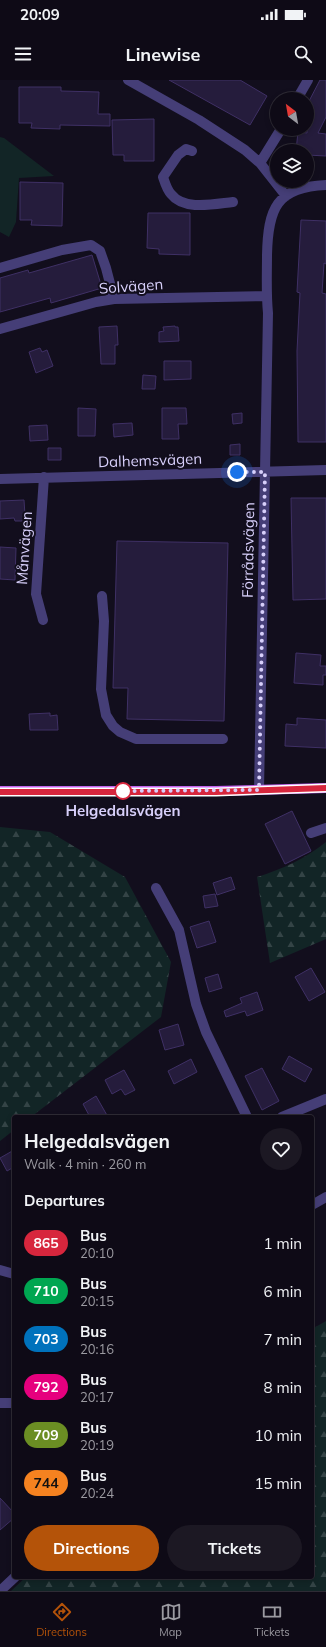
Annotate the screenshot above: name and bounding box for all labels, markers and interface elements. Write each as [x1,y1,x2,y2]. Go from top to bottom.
text: 20:09 [20,5,60,24]
icon: menu [12,43,34,65]
text: Linewise [126,43,200,66]
icon: search [292,43,314,65]
north arrow [270,92,314,136]
map controls [270,92,314,188]
button: layers [270,144,314,188]
street label: Solvägen [98,274,164,298]
street label: Dalhemsvägen [98,449,202,471]
your location [227,462,247,482]
street label: Förrådsvägen [238,502,258,598]
street label: Månvägen [12,511,36,585]
marker: Helgedalsvägen [114,782,132,800]
place label: Helgedalsvägen [65,801,181,820]
button: heart [260,1128,302,1170]
text: Helgedalsvägen [24,1129,170,1153]
text: Walk · 4 min · 260 m [24,1156,146,1172]
text: Departures [24,1191,105,1210]
text: Bus [80,1226,107,1245]
text: 865 [33,1234,59,1252]
text: 1 min [264,1234,302,1253]
text: 20:10 [80,1245,114,1261]
text: Bus [80,1274,107,1293]
text: 710 [33,1282,59,1300]
text: 6 min [264,1282,302,1301]
text: 20:15 [80,1293,114,1309]
text: Bus [80,1322,107,1341]
text: 703 [33,1330,59,1348]
text: 7 min [264,1330,302,1349]
text: 20:16 [80,1341,114,1357]
text: Bus [80,1370,107,1389]
text: 792 [33,1378,59,1396]
text: 8 min [264,1378,302,1397]
text: 20:17 [80,1389,114,1405]
text: Bus [80,1418,107,1437]
text: 709 [33,1426,59,1444]
text: 10 min [255,1426,302,1445]
text: 20:19 [80,1437,114,1453]
text: Bus [80,1466,107,1485]
text: 744 [33,1474,59,1492]
text: 15 min [255,1474,302,1493]
text: 20:24 [80,1485,114,1501]
button: Directions [24,1525,159,1571]
button: Tickets [167,1525,302,1571]
tab: Directions [36,1601,87,1639]
tab: Map [159,1601,182,1639]
tab: Tickets [254,1601,290,1639]

